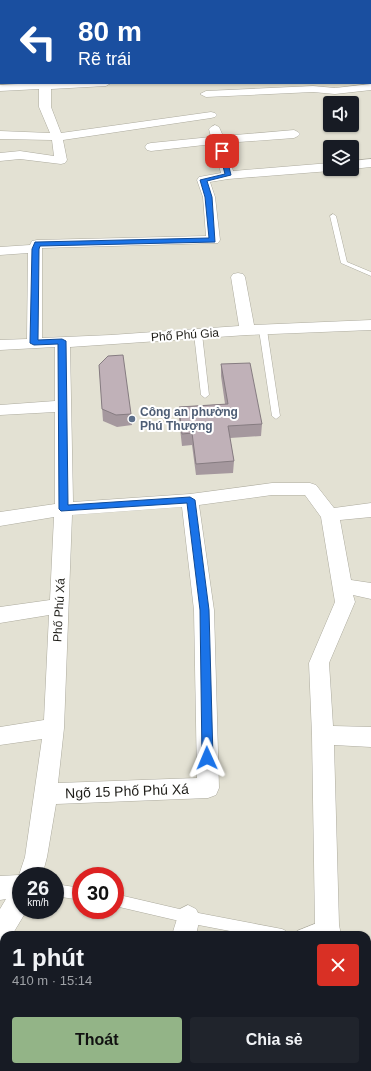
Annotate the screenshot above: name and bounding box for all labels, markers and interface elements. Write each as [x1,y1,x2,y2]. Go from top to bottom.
icon: left [12,16,64,68]
text: 80 m [78,16,142,47]
text: Rẽ trái [78,49,131,69]
map controls [323,96,359,176]
button: sound [323,96,359,132]
pin [205,134,239,168]
icon: arrive [211,140,233,162]
button: layers [323,140,359,176]
street label: Phố Phú Gia [151,326,220,344]
place label: Công an phường Phú Thượng [140,405,238,433]
marker: Công an phường Phú Thượng [127,414,137,424]
street label: Phố Phú Xá [50,577,68,642]
position arrow [186,737,228,779]
street label: Ngõ 15 Phố Phú Xá [65,781,189,801]
speed limit sign: 30 [72,867,124,919]
text: 26 [27,877,49,899]
text: km/h [27,897,49,908]
text: 1 phút [12,944,84,971]
button: close [317,944,359,986]
text: 410 m · 15:14 [12,973,92,988]
button: Thoát [12,1017,182,1063]
button: Chia sẻ [190,1017,359,1063]

